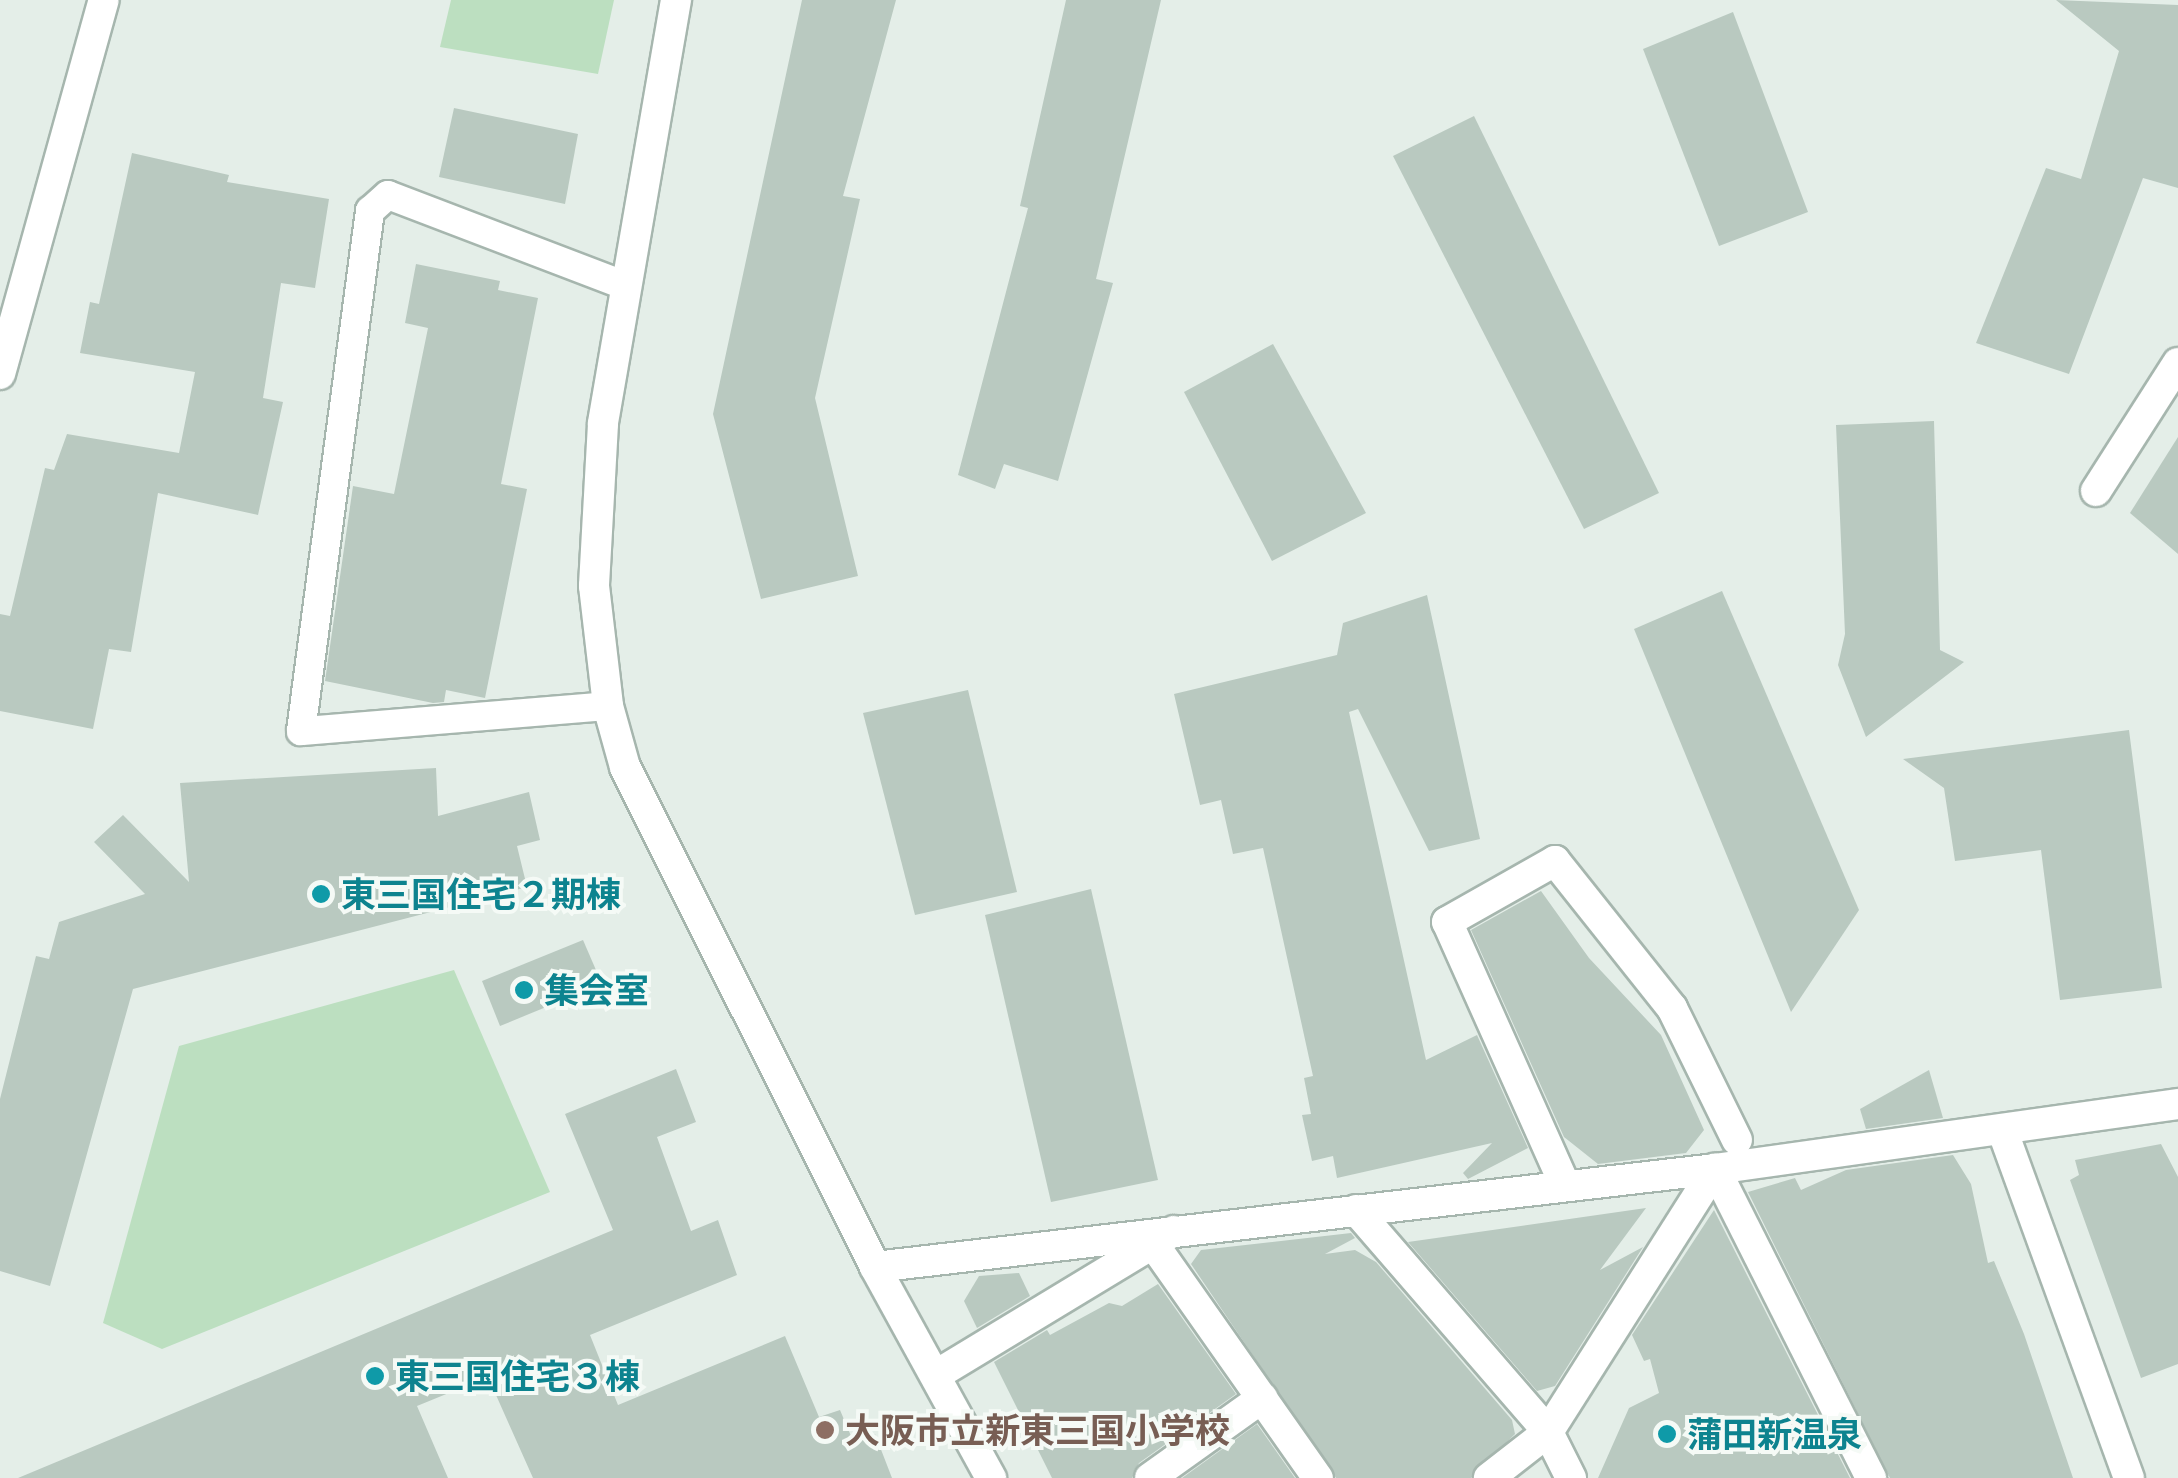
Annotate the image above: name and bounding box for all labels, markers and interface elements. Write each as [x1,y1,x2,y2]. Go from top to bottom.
place label: 東三国住宅２期棟 [341,873,621,915]
marker: 東三国住宅２期棟 [310,883,332,905]
place label: 集会室 [544,969,649,1011]
marker: 集会室 [513,979,535,1001]
place label: 東三国住宅３棟 [395,1355,640,1397]
marker: 東三国住宅３棟 [364,1365,386,1387]
place label: 大阪市立新東三国小学校 [845,1409,1230,1451]
place label: 蒲田新温泉 [1687,1413,1862,1455]
marker: 大阪市立新東三国小学校 [814,1419,836,1441]
marker: 蒲田新温泉 [1656,1423,1678,1445]

